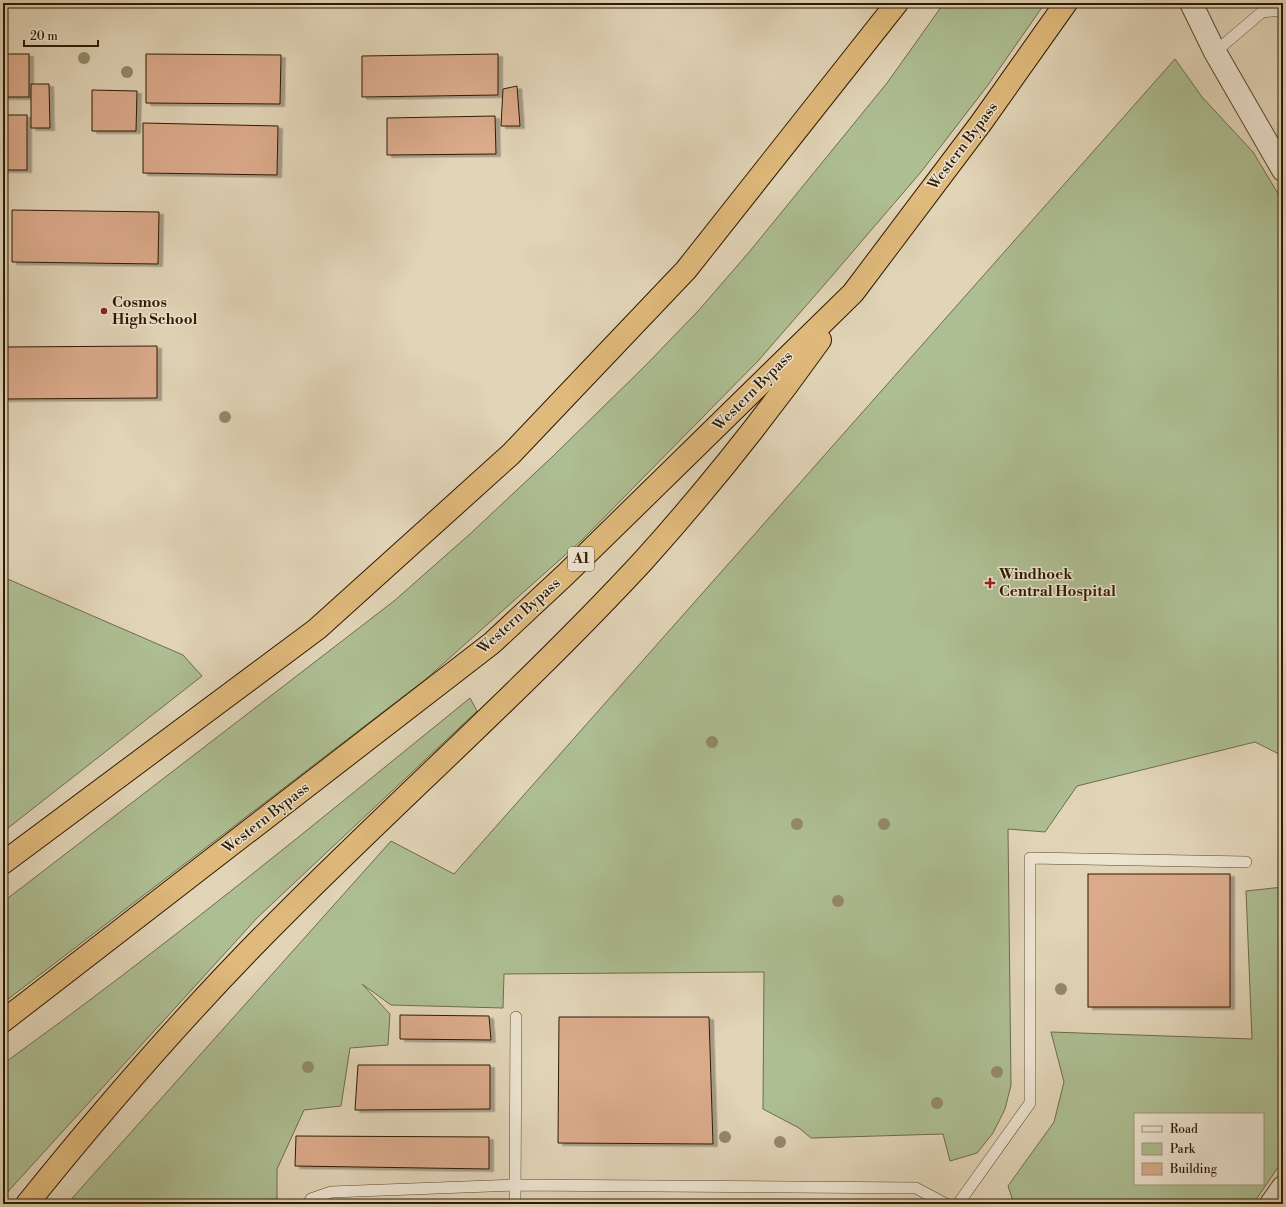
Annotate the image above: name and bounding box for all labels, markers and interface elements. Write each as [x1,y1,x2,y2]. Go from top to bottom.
scale bar [24,22,98,48]
text: 20 m [30,29,58,44]
street label: Western Bypass [923,98,1002,195]
place label: Cosmos High School [112,293,198,329]
marker: Cosmos High School [99,306,109,316]
street label: Western Bypass [708,347,797,436]
road number: A1 [568,547,594,571]
place label: Windhoek Central Hospital [998,565,1116,601]
street label: Western Bypass [473,574,564,659]
marker: Windhoek Central Hospital [984,577,996,589]
street label: Western Bypass [218,778,313,859]
legend [1134,1113,1264,1185]
text: Road [1170,1122,1198,1137]
text: Park [1170,1142,1196,1157]
text: Building [1169,1162,1218,1177]

